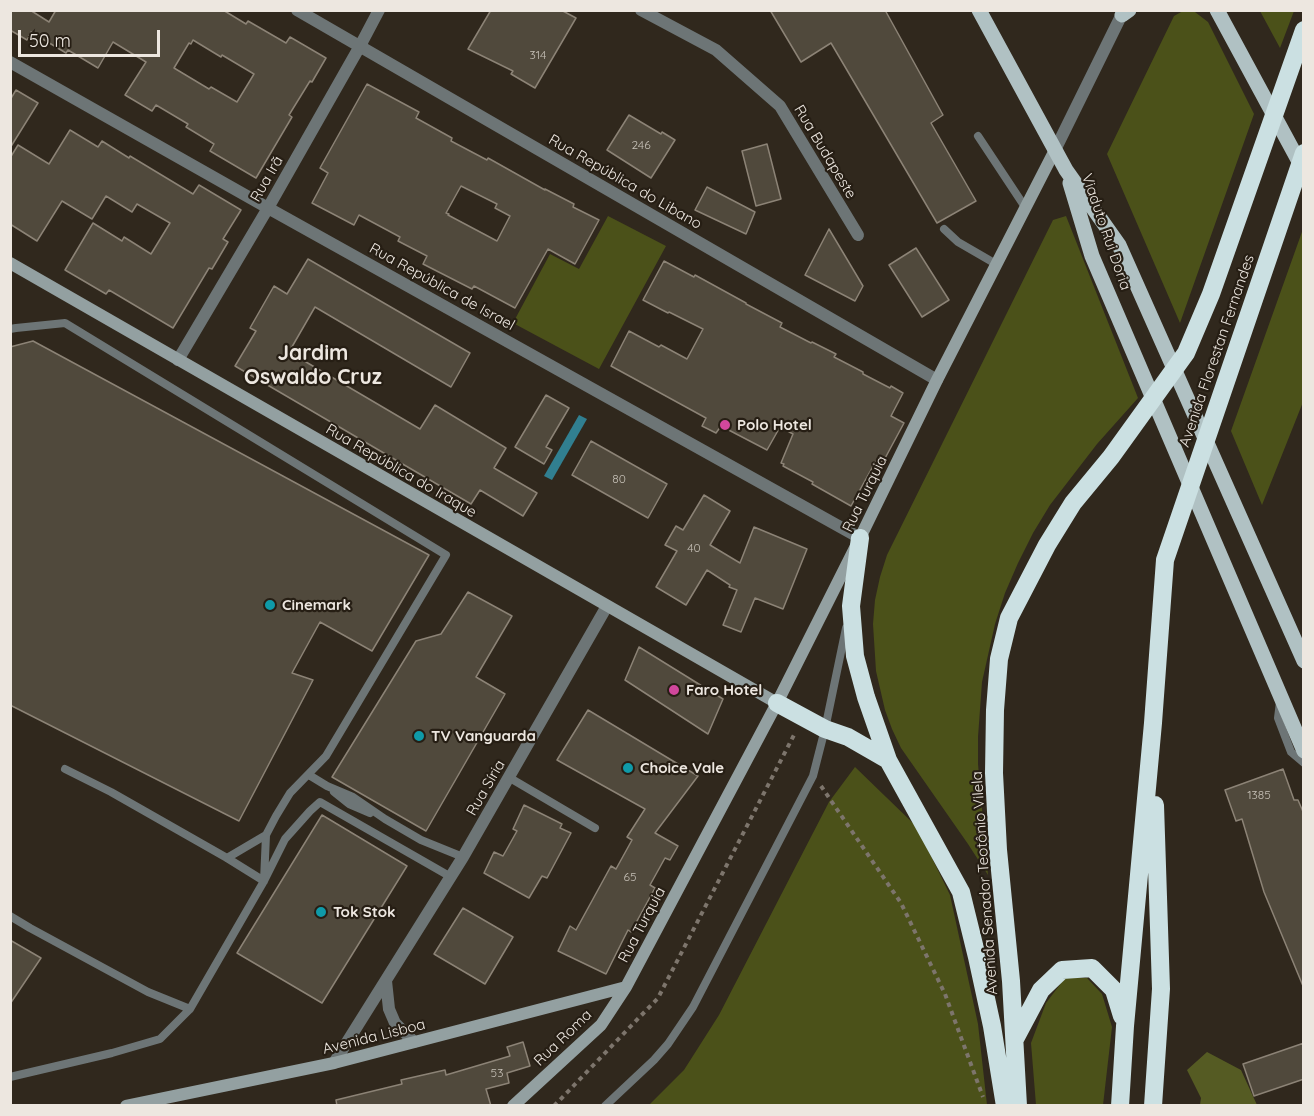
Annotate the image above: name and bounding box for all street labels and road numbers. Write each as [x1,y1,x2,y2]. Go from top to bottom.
street label: Rua Budapeste [790,102,860,202]
street label: Rua República do Libano [545,131,705,233]
street label: Rua Irã [247,153,287,205]
street label: Viaduto Rui Doria [1078,171,1134,293]
street label: Rua República de Israel [366,240,518,334]
street label: Avenida Florestan Fernandes [1176,253,1258,449]
street label: Rua República do Iraque [322,420,480,522]
street label: Rua Turquia [839,453,891,535]
street label: Rua Síria [463,757,509,819]
street label: Avenida Senador Teotônio Vilela [968,771,1002,995]
street label: Rua Turquia [615,884,669,966]
street label: Rua Roma [530,1006,596,1070]
street label: Avenida Lisboa [321,1016,427,1058]

